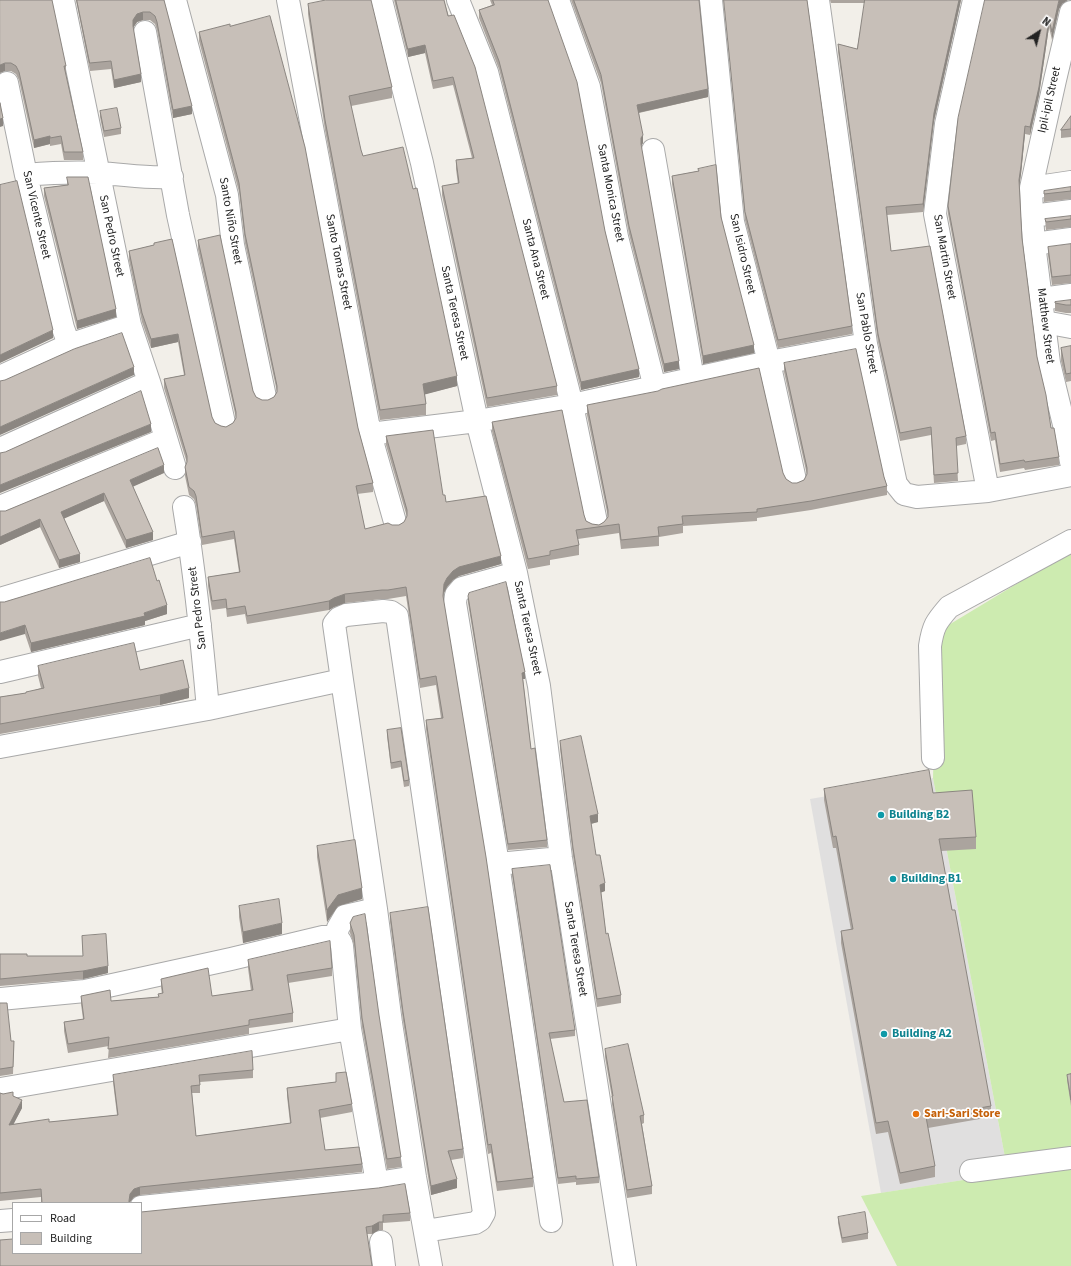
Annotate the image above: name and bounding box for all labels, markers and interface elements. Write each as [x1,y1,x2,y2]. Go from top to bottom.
north arrow [1019,12,1059,52]
text: N [1039,14,1054,30]
street label: Ipil-ipil Street [1035,65,1065,135]
street label: Santa Monica Street [593,143,627,243]
street label: San Vicente Street [19,169,53,261]
street label: Santo Niño Street [215,176,245,266]
street label: San Pedro Street [95,194,127,278]
street label: San Isidro Street [726,212,758,296]
street label: Santo Tomas Street [322,213,354,311]
street label: San Martin Street [929,213,959,301]
street label: Santa Ana Street [518,217,552,301]
street label: Santa Teresa Street [437,264,471,362]
street label: Matthew Street [1033,287,1057,365]
street label: San Pablo Street [852,291,880,375]
street label: San Pedro Street [186,566,210,650]
street label: Santa Teresa Street [510,579,544,677]
place label: Building B2 [889,808,949,822]
marker: Building B2 [876,810,886,820]
place label: Building B1 [901,872,961,886]
marker: Building B1 [888,874,898,884]
street label: Santa Teresa Street [560,900,590,998]
place label: Building A2 [892,1027,952,1041]
marker: Building A2 [879,1029,889,1039]
place label: Sari-Sari Store [924,1107,1000,1121]
marker: Sari-Sari Store [911,1109,921,1119]
legend [12,1202,142,1254]
text: Road [50,1210,76,1227]
text: Building [50,1230,92,1247]

